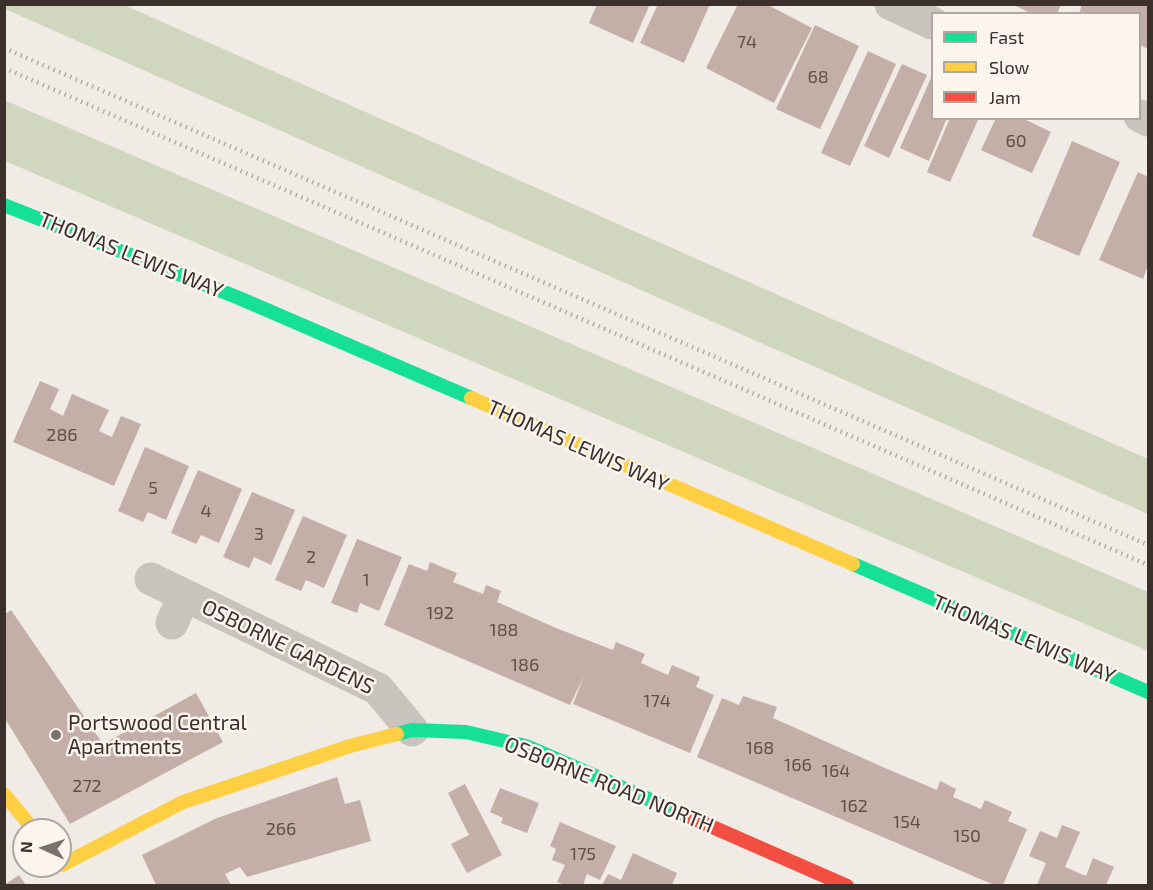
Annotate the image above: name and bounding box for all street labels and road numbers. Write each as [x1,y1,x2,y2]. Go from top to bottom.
street label: THOMAS LEWIS WAY [35,207,227,303]
street label: THOMAS LEWIS WAY [483,395,673,497]
street label: THOMAS LEWIS WAY [929,589,1119,689]
street label: OSBORNE GARDENS [198,594,378,700]
street label: OSBORNE ROAD NORTH [501,731,717,839]

